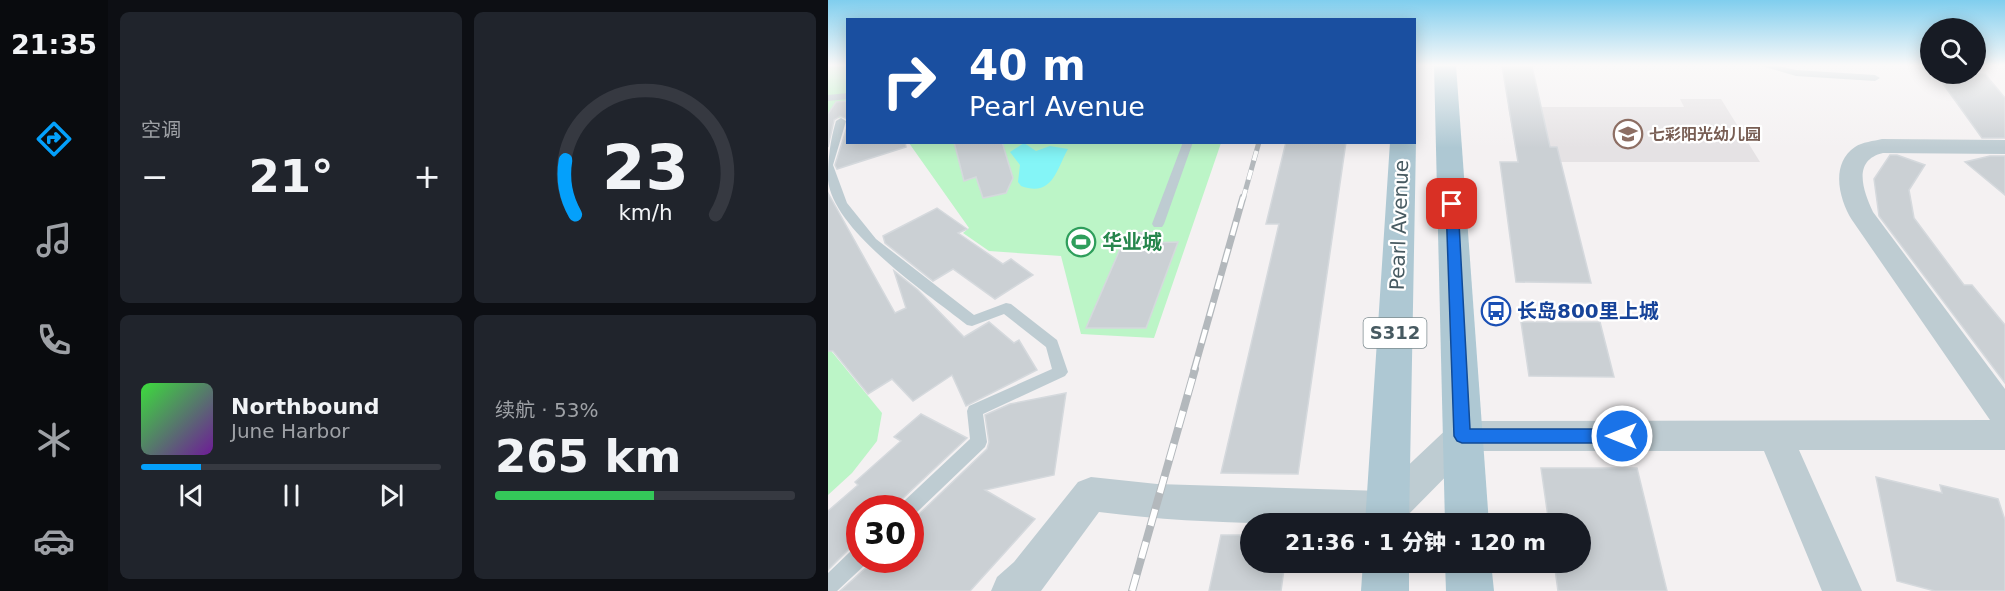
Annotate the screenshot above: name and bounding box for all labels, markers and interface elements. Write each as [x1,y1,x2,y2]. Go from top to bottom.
map controls [1920,18,1986,84]
button: search [1920,18,1986,84]
text: 21:35 [11,29,97,60]
text: 40 m [969,41,1086,90]
icon: right [870,42,948,120]
text: Pearl Avenue [969,91,1145,122]
icon: directions [33,118,75,160]
text: 空调 [141,118,181,142]
school or university icon: 七彩阳光幼儿园 [1612,118,1644,150]
place label: 七彩阳光幼儿园 [1649,125,1761,144]
text: 23 [602,131,688,204]
text: 21° [248,150,334,203]
text: − [141,157,169,196]
text: + [413,157,441,196]
street label: Pearl Avenue [1385,159,1413,291]
pin [1426,178,1477,229]
icon: arrive [1435,187,1468,220]
text: km/h [618,200,672,225]
icon: music [33,219,75,261]
sports icon: 华业城 [1065,226,1097,258]
place label: 华业城 [1102,230,1162,254]
bus stop icon: 长岛800里上城 [1480,295,1512,327]
place label: 长岛800里上城 [1517,299,1659,323]
road number: S312 [1364,318,1426,348]
icon: phone [33,319,75,361]
text: Northbound [231,394,380,419]
text: 续航 · 53% [495,398,599,422]
position arrow [1590,404,1654,468]
icon: climate [33,419,75,461]
text: June Harbor [231,419,350,443]
text: 265 km [495,430,681,483]
icon: previous [175,479,208,512]
icon: pause [275,479,308,512]
icon: next [375,479,408,512]
speed limit sign: 30 [846,495,924,573]
icon: car [33,520,75,562]
text: 21:36 · 1 分钟 · 120 m [1285,530,1546,555]

